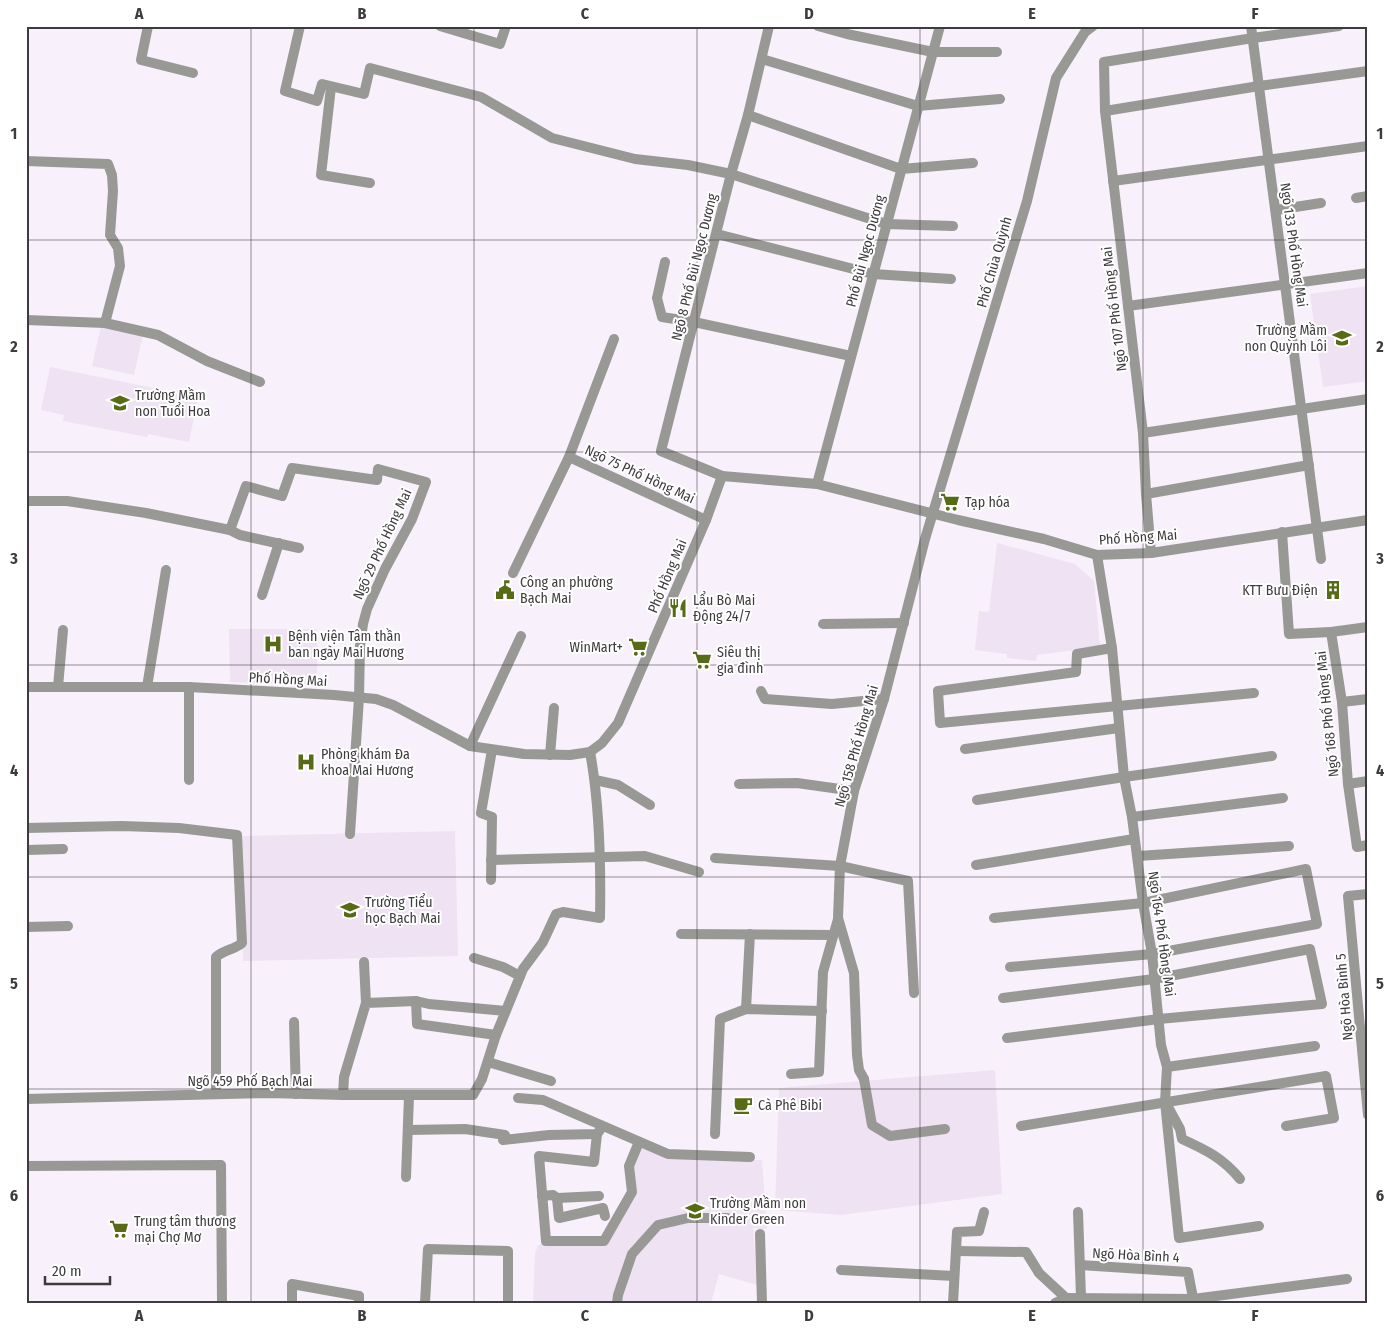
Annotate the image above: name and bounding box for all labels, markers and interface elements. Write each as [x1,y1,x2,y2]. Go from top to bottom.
text: A [134,4,144,23]
text: B [358,4,367,23]
text: C [581,4,590,23]
text: D [804,4,814,23]
text: E [1028,4,1036,23]
text: F [1251,4,1259,23]
text: 1 [11,124,17,143]
text: 1 [1377,124,1383,143]
street label: Ngõ 133 Phố Hồng Mai [1276,182,1312,308]
street label: Ngõ 8 Phố Bùi Ngọc Dương [667,191,721,343]
street label: Phố Bùi Ngọc Dương [841,192,889,309]
street label: Phố Chùa Quỳnh [972,214,1016,310]
street label: Ngõ 107 Phố Hồng Mai [1097,246,1131,372]
place label: Trường Mầm non Quỳnh Lôi [1244,321,1327,355]
school or university icon: Trường Mầm non Quỳnh Lôi [1331,327,1353,349]
text: 2 [9,337,18,356]
text: 2 [1375,337,1384,356]
place label: Trường Mầm non Tuổi Hoa [135,386,211,420]
school or university icon: Trường Mầm non Tuổi Hoa [109,392,131,414]
street label: Ngõ 75 Phố Hồng Mai [582,441,698,507]
street label: Ngõ 29 Phố Hồng Mai [348,486,416,602]
supermarket icon: Tạp hóa [939,491,961,513]
place label: Tạp hóa [965,494,1010,511]
street label: Phố Hồng Mai [1098,525,1178,549]
street label: Phố Hồng Mai [643,536,691,616]
text: 3 [9,549,18,568]
text: 3 [1375,549,1384,568]
place label: Công an phường Bạch Mai [520,574,613,607]
public building icon: Công an phường Bạch Mai [494,579,516,601]
building icon: KTT Bưu Điện [1322,579,1344,601]
place label: KTT Bưu Điện [1242,582,1318,599]
place label: Lẩu Bò Mai Động 24/7 [693,591,755,625]
restaurant icon: Lẩu Bò Mai Động 24/7 [667,597,689,619]
place label: Bệnh viện Tâm thần ban ngày Mai Hương [288,627,404,661]
hospital icon: Bệnh viện Tâm thần ban ngày Mai Hương [262,633,284,655]
supermarket icon: WinMart+ [627,636,649,658]
place label: WinMart+ [569,639,623,656]
place label: Siêu thị gia đình [717,644,763,677]
supermarket icon: Siêu thị gia đình [691,649,713,671]
street label: Ngõ 168 Phố Hồng Mai [1311,650,1343,778]
street label: Phố Hồng Mai [248,668,328,690]
street label: Ngõ 158 Phố Hồng Mai [830,683,882,809]
place label: Phòng khám Đa khoa Mai Hương [321,746,414,779]
hospital icon: Phòng khám Đa khoa Mai Hương [295,751,317,773]
text: 4 [10,761,18,780]
text: 4 [1376,761,1384,780]
street label: Ngõ 164 Phố Hồng Mai [1144,870,1180,998]
place label: Trường Tiểu học Bạch Mai [365,893,441,927]
school or university icon: Trường Tiểu học Bạch Mai [339,899,361,921]
street label: Ngõ Hòa Bình 5 [1332,953,1357,1041]
text: 5 [10,974,18,993]
text: 5 [1376,974,1384,993]
street label: Ngõ 459 Phố Bạch Mai [187,1072,313,1090]
cafe icon: Cà Phê Bibi [732,1094,754,1116]
place label: Cà Phê Bibi [758,1097,822,1114]
text: 6 [10,1186,18,1205]
text: 6 [1376,1186,1384,1205]
place label: Trường Mầm non Kinder Green [710,1194,806,1228]
school or university icon: Trường Mầm non Kinder Green [684,1200,706,1222]
place label: Trung tâm thương mại Chợ Mơ [134,1213,236,1246]
supermarket icon: Trung tâm thương mại Chợ Mơ [108,1218,130,1240]
street label: Ngõ Hòa Bình 4 [1092,1245,1180,1266]
scale bar [45,1254,110,1286]
text: 20 m [52,1262,82,1280]
text: A [134,1306,144,1325]
text: B [358,1306,367,1325]
text: C [581,1306,590,1325]
text: D [804,1306,814,1325]
text: E [1028,1306,1036,1325]
text: F [1251,1306,1259,1325]

